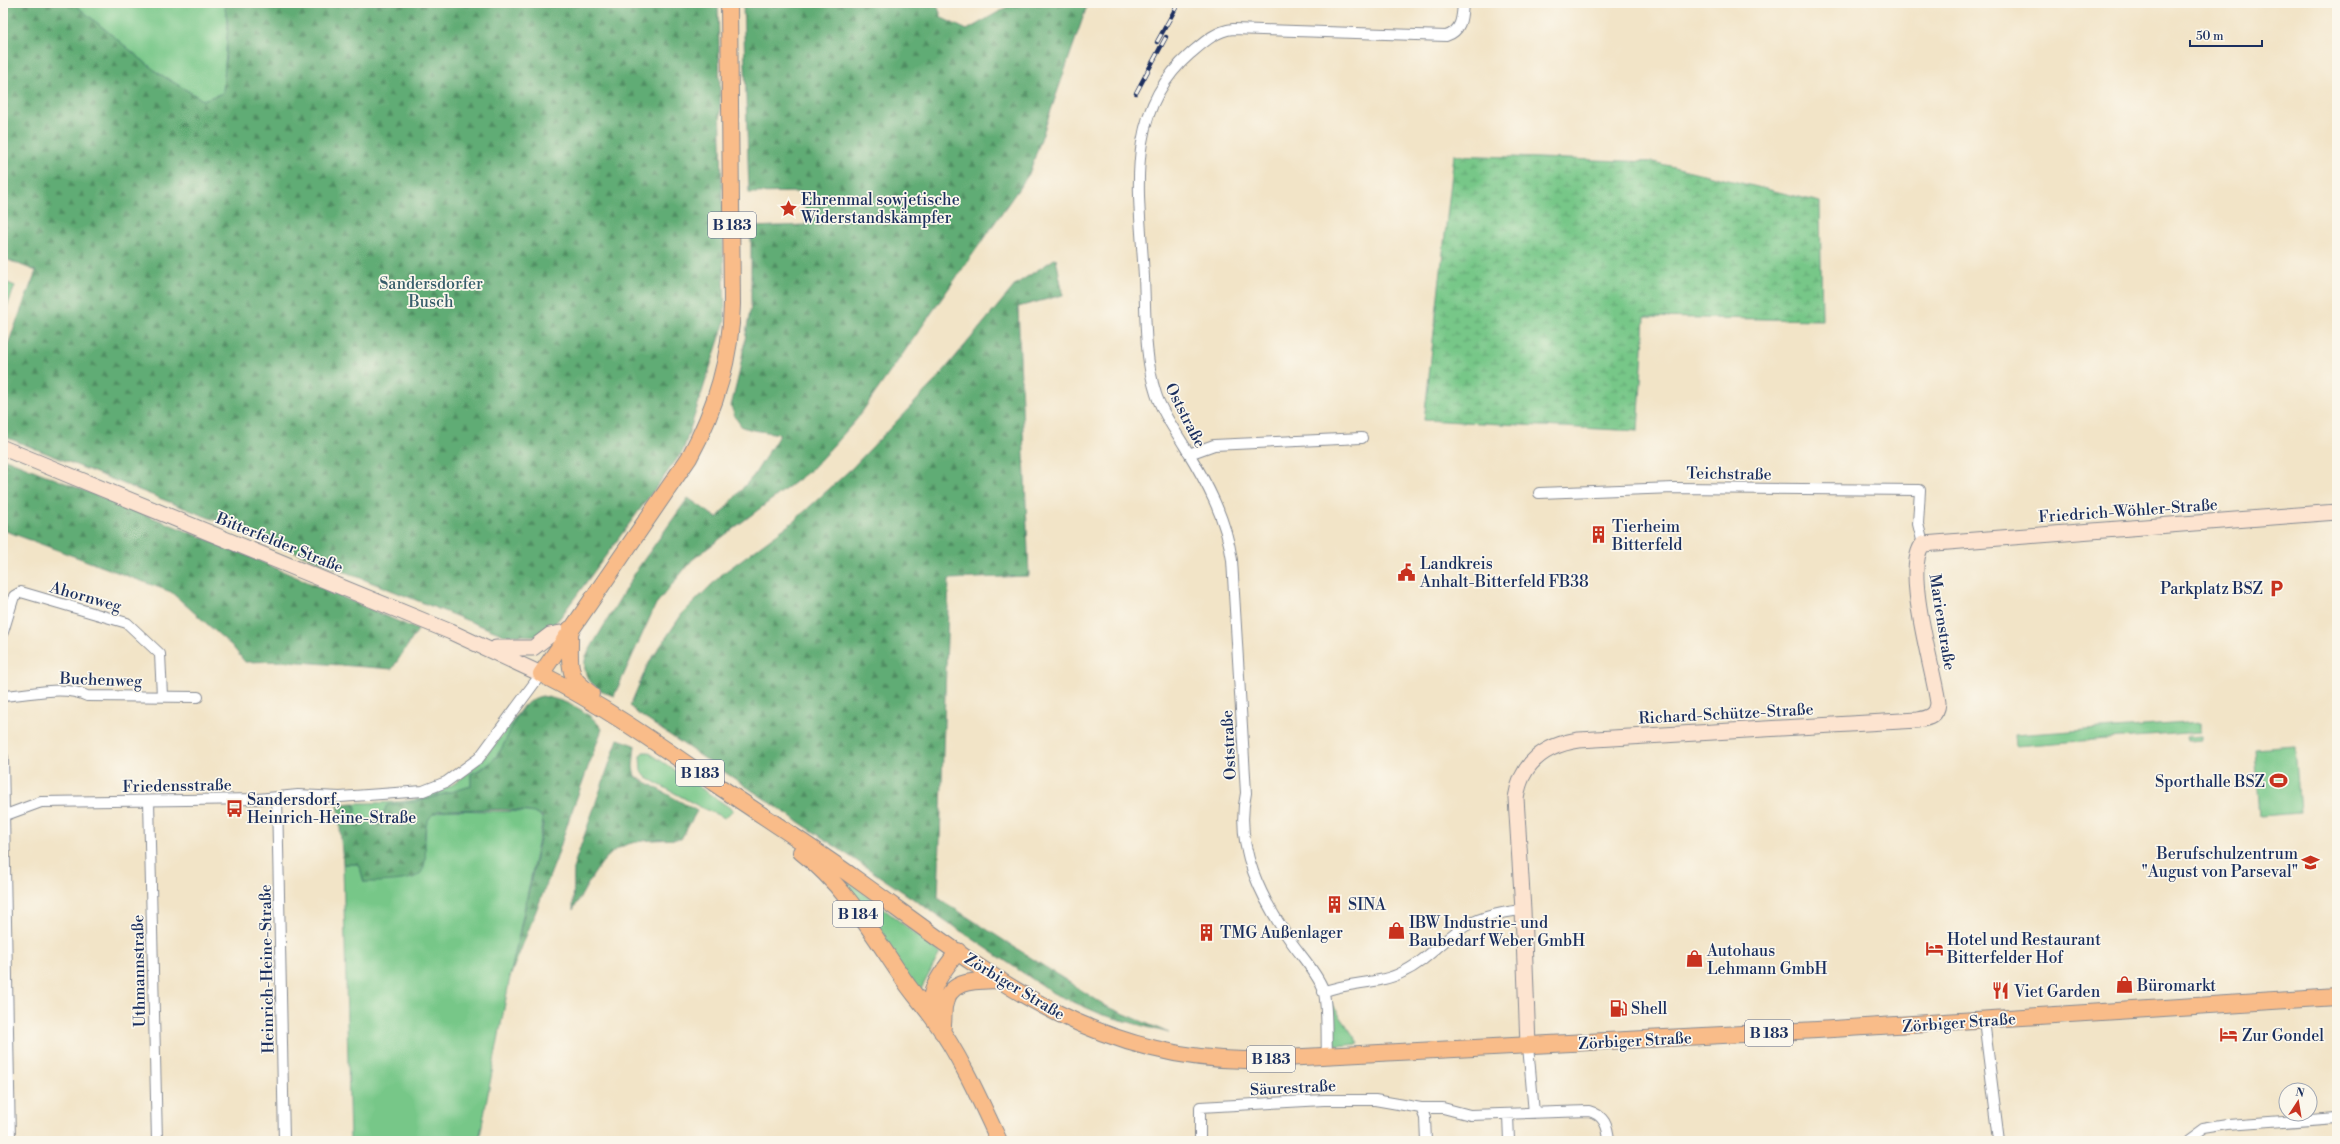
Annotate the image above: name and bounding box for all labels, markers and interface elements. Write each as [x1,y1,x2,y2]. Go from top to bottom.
scale bar [2190,22,2262,48]
text: 50 m [2196,29,2224,44]
place label: Ehrenmal sowjetische Widerstandskämpfer [800,190,960,228]
place icon: Ehrenmal sowjetische Widerstandskämpfer [778,198,798,218]
road number: B 183 [708,212,756,238]
park label: Sandersdorfer Busch [379,274,483,312]
street label: Oststraße [1160,380,1210,451]
street label: Teichstraße [1686,463,1772,485]
street label: Friedrich-Wöhler-Straße [2038,495,2219,527]
street label: Bitterfelder Straße [212,508,346,578]
place label: Tierheim Bitterfeld [1611,517,1682,555]
building icon: Tierheim Bitterfeld [1589,525,1609,545]
place label: Landkreis Anhalt-Bitterfeld FB38 [1419,554,1589,592]
public building icon: Landkreis Anhalt-Bitterfeld FB38 [1397,562,1417,582]
street label: Marienstraße [1925,573,1959,672]
street label: Ahornweg [47,577,124,617]
parking icon: Parkplatz BSZ [2266,578,2286,598]
place label: Parkplatz BSZ [2160,579,2263,599]
street label: Buchenweg [58,669,143,691]
street label: Richard-Schütze-Straße [1638,699,1814,729]
street label: Oststraße [1217,709,1241,780]
road number: B 183 [676,760,724,786]
sports icon: Sporthalle BSZ [2268,771,2288,791]
place label: Sporthalle BSZ [2155,772,2265,792]
street label: Friedensstraße [122,775,232,797]
place label: Sandersdorf, Heinrich-Heine-Straße [247,790,416,828]
bus stop icon: Sandersdorf, Heinrich-Heine-Straße [224,798,244,818]
place label: Berufschulzentrum "August von Parseval" [2142,844,2298,882]
school or university icon: Berufschulzentrum "August von Parseval" [2301,852,2321,872]
street label: Heinrich-Heine-Straße [256,884,278,1054]
building icon: SINA [1325,894,1345,914]
place label: SINA [1348,895,1387,915]
road number: B 184 [833,901,883,927]
place label: IBW Industrie- und Baubedarf Weber GmbH [1408,913,1585,951]
street label: Uthmannstraße [128,914,150,1028]
shop icon: IBW Industrie- und Baubedarf Weber GmbH [1386,921,1406,941]
building icon: TMG Außenlager [1197,922,1217,942]
place label: TMG Außenlager [1220,923,1343,943]
place label: Hotel und Restaurant Bitterfelder Hof [1946,930,2101,968]
hotel icon: Hotel und Restaurant Bitterfelder Hof [1924,938,1944,958]
place label: Autohaus Lehmann GmbH [1706,941,1828,979]
street label: Zörbiger Straße [961,949,1068,1025]
shop icon: Autohaus Lehmann GmbH [1684,949,1704,969]
shop icon: Büromarkt [2114,975,2134,995]
place label: Büromarkt [2136,976,2216,996]
restaurant icon: Viet Garden [1991,981,2011,1001]
place label: Viet Garden [2013,982,2101,1002]
fuel station icon: Shell [1608,998,1628,1018]
place label: Shell [1631,999,1668,1019]
street label: Zörbiger Straße [1902,1009,2017,1037]
road number: B 183 [1745,1020,1793,1046]
hotel icon: Zur Gondel [2219,1025,2239,1045]
place label: Zur Gondel [2242,1026,2324,1046]
street label: Zörbiger Straße [1578,1028,1692,1054]
road number: B 183 [1247,1046,1295,1072]
street label: Säurestraße [1250,1076,1337,1100]
north arrow [2278,1082,2318,1122]
text: N [2294,1085,2306,1101]

